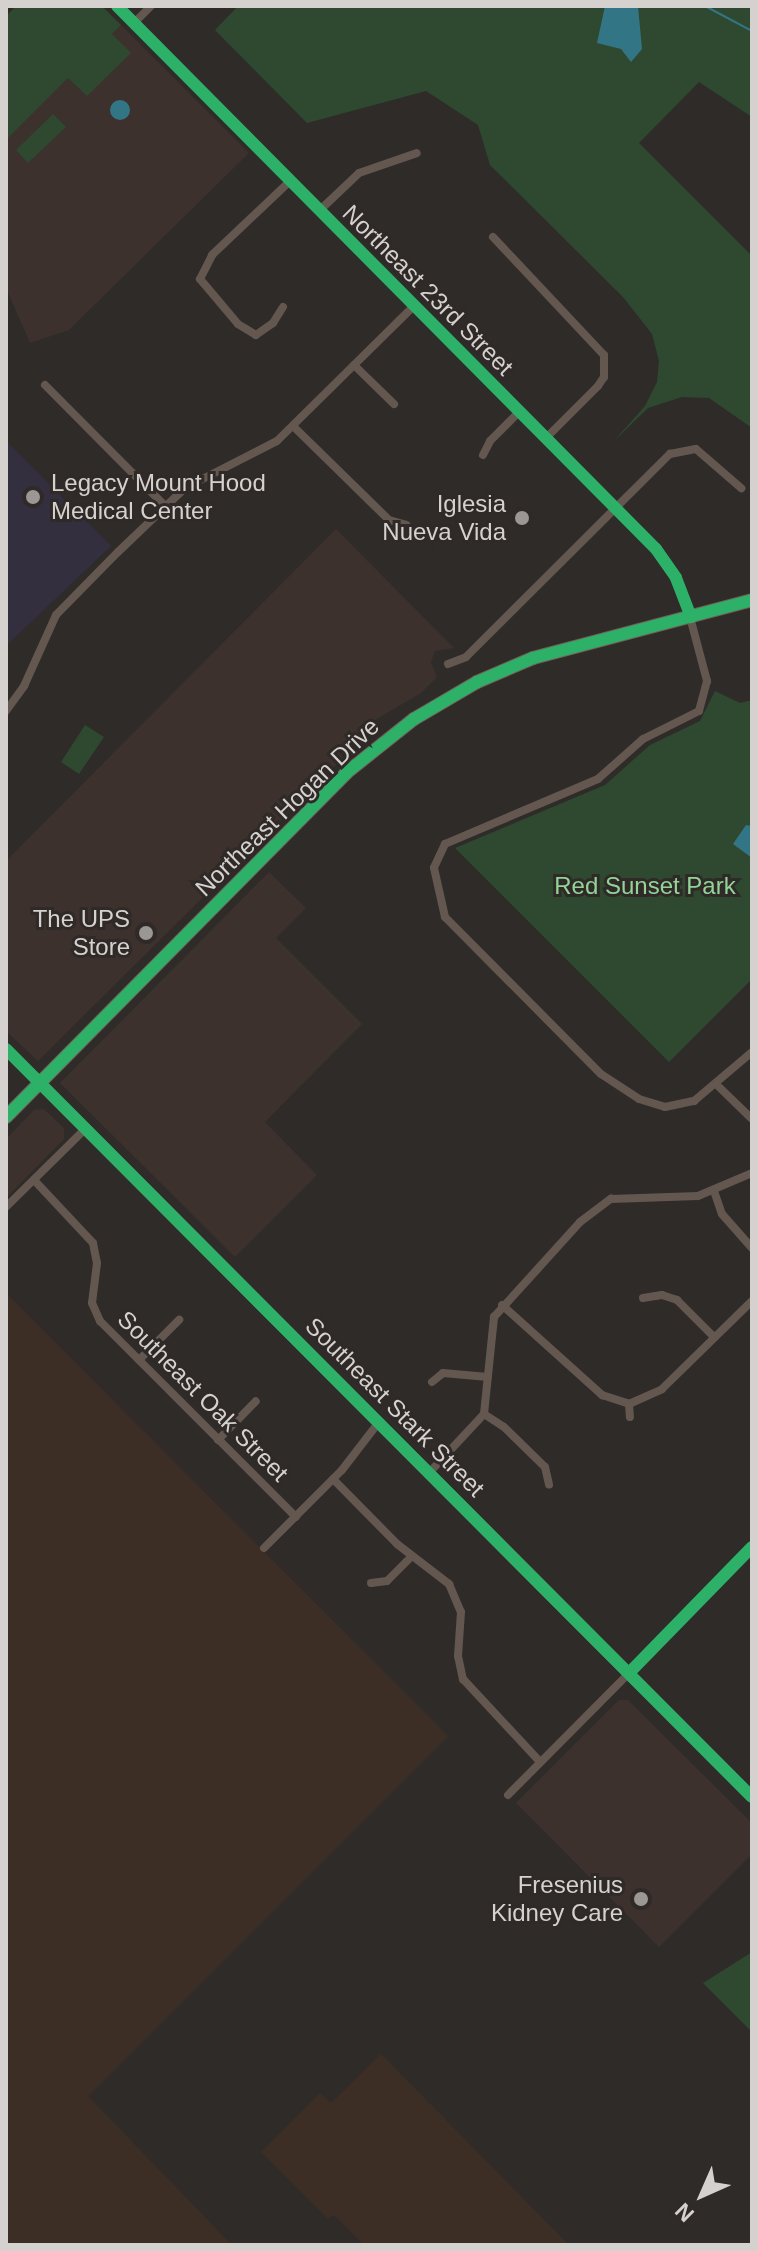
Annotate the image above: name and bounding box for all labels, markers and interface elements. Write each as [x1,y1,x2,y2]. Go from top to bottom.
street label: Northeast 23rd Street [337,199,519,381]
place label: Legacy Mount Hood Medical Center [51,469,266,525]
marker: Legacy Mount Hood Medical Center [22,486,44,508]
place label: Iglesia Nueva Vida [382,490,506,546]
marker: Iglesia Nueva Vida [513,509,531,527]
street label: Northeast Hogan Drive [189,712,385,902]
park label: Red Sunset Park [554,872,736,900]
place label: The UPS Store [33,905,130,961]
marker: The UPS Store [137,924,155,942]
street label: Southeast Oak Street [112,1305,294,1487]
street label: Southeast Stark Street [299,1311,491,1503]
place label: Fresenius Kidney Care [491,1871,623,1927]
marker: Fresenius Kidney Care [630,1888,652,1910]
north arrow [662,2155,742,2235]
text: N [670,2198,699,2227]

